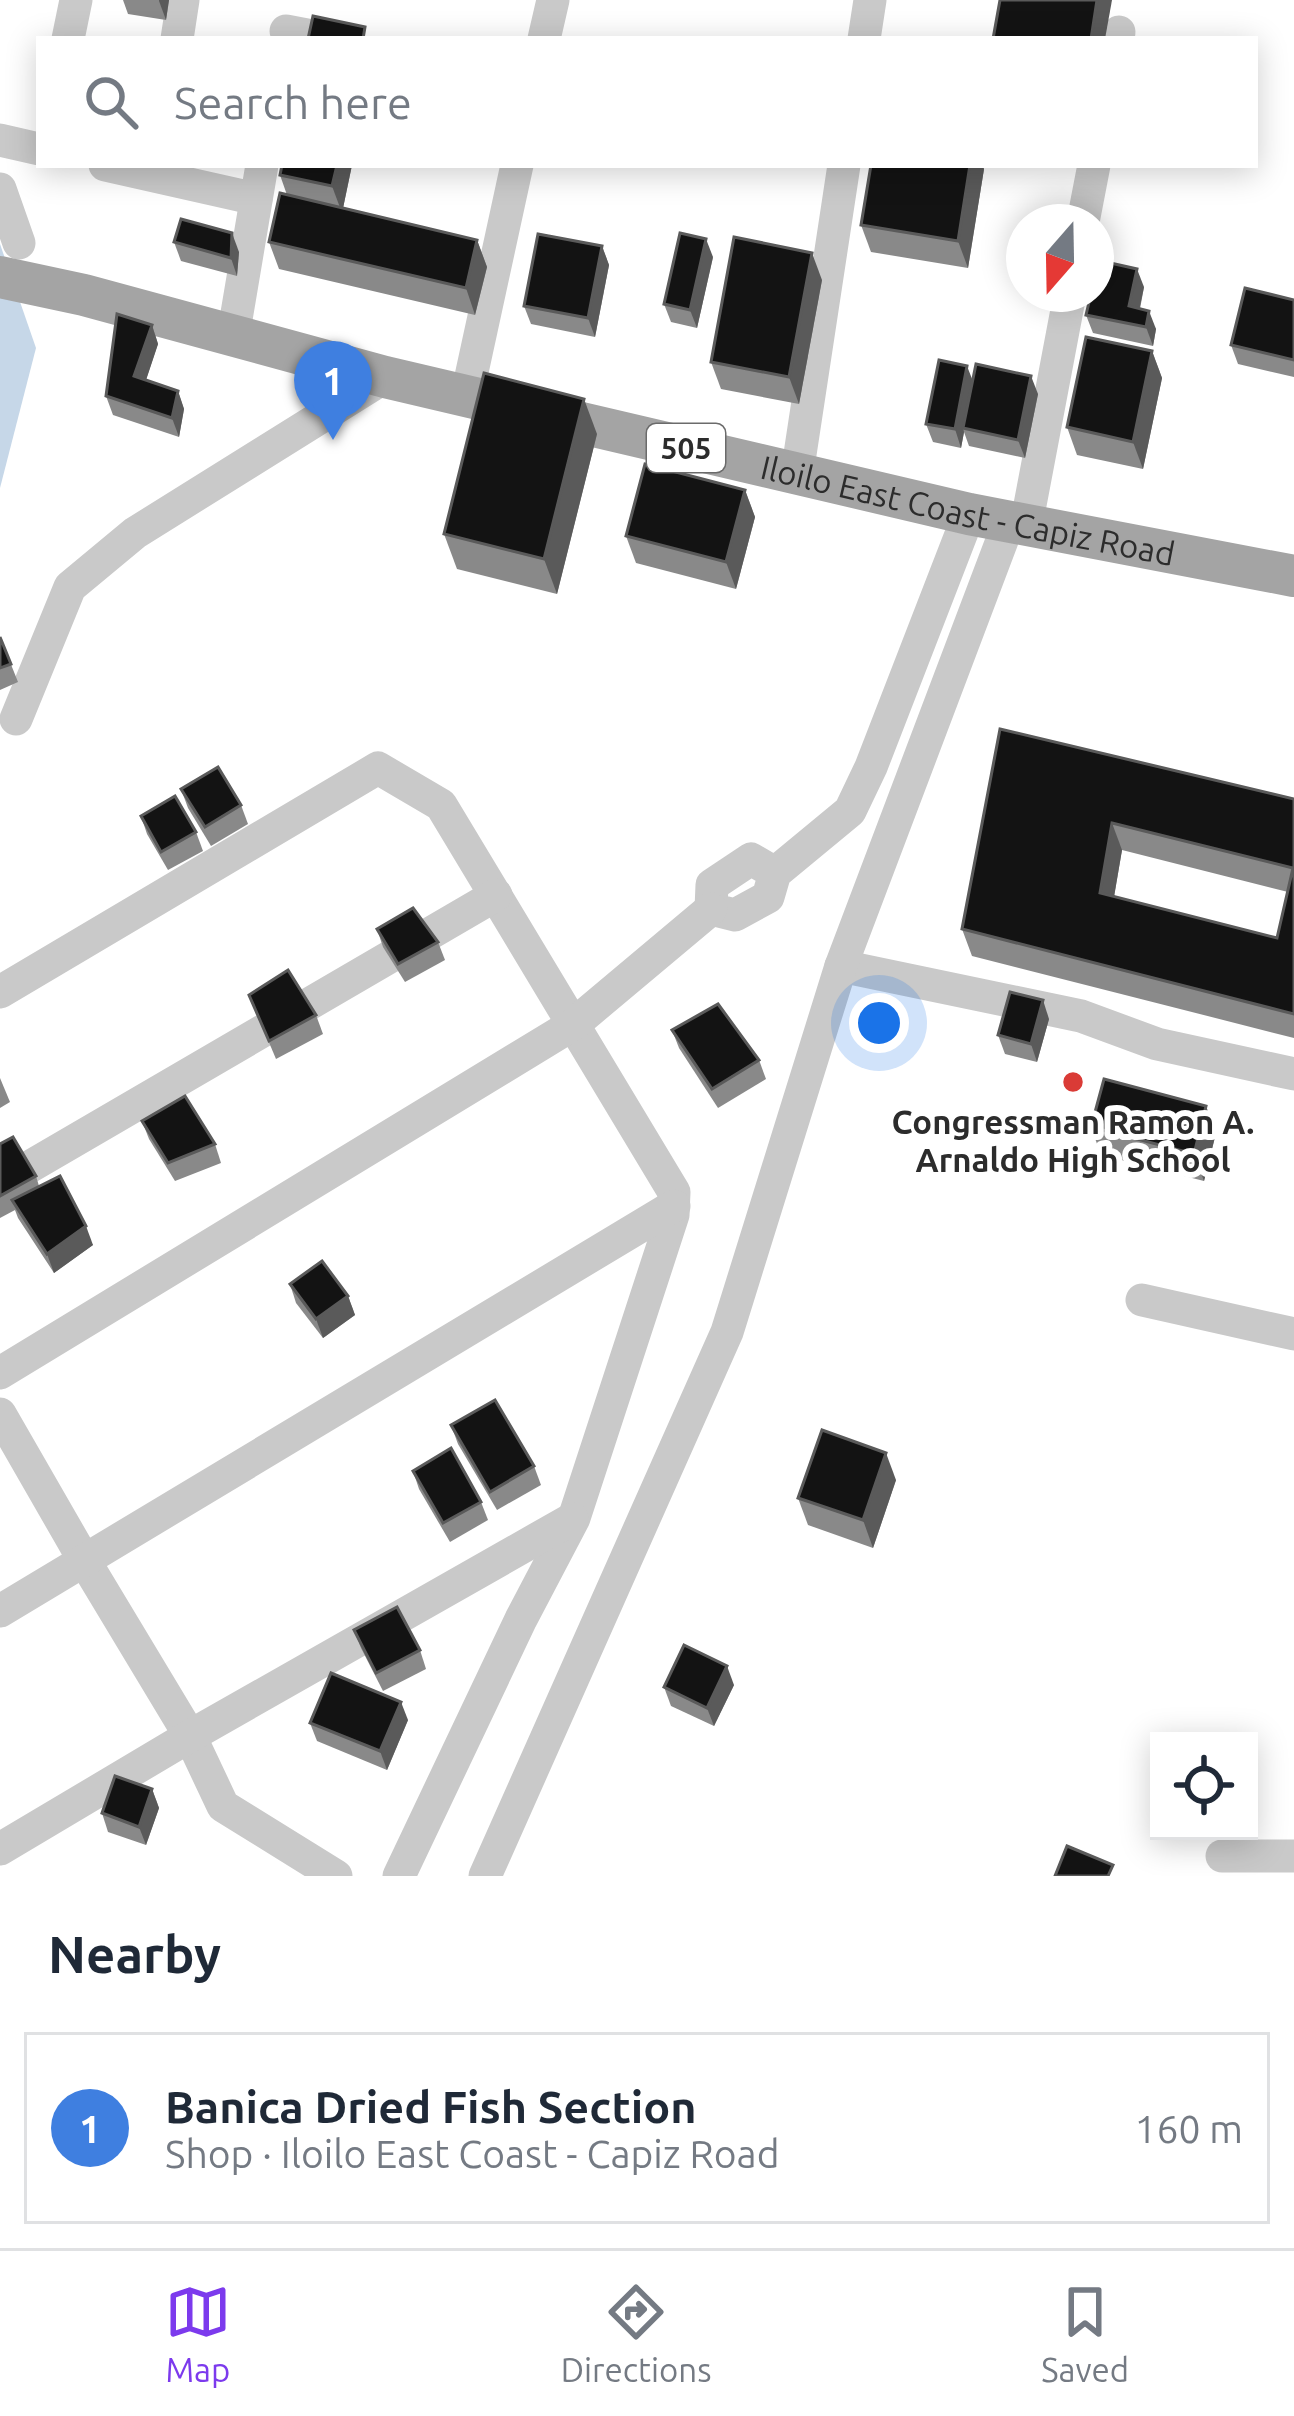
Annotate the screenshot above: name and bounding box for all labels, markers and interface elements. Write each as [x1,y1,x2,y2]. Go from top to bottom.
search box [36,36,1258,168]
icon: search [78,69,144,135]
text: Search here [174,77,412,128]
north arrow [1006,204,1114,312]
pin: 1 [294,341,372,440]
road number: 505 [647,424,725,472]
street label: Iloilo East Coast - Capiz Road [758,447,1178,571]
your location [849,993,909,1053]
marker: Congressman Ramon A. Arnaldo High School [1060,1069,1086,1095]
place label: Congressman Ramon A. Arnaldo High School [892,1103,1254,1178]
map controls [1150,1732,1258,1840]
button: locate [1150,1732,1258,1840]
text: Nearby [48,1925,221,1983]
text: Banica Dried Fish Section [165,2081,697,2132]
text: 1 [79,2107,101,2150]
text: 160 m [1134,2107,1243,2150]
text: Shop · Iloilo East Coast - Capiz Road [165,2132,780,2175]
tab: Map [165,2279,231,2388]
tab: Directions [561,2279,711,2388]
tab: Saved [1041,2279,1129,2388]

